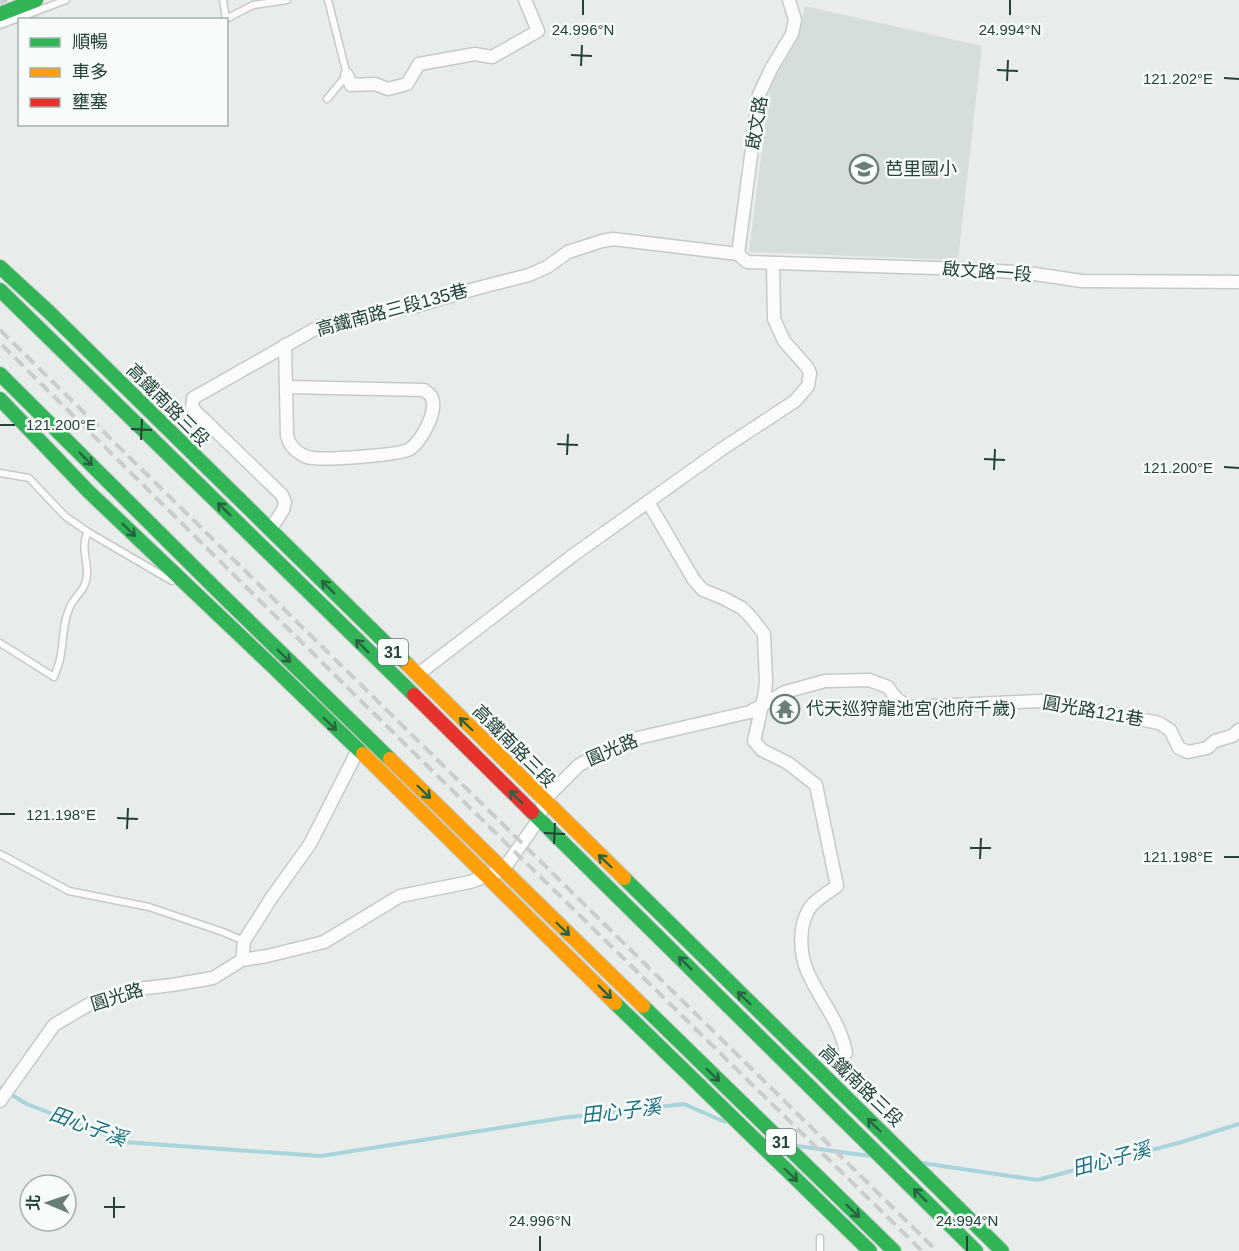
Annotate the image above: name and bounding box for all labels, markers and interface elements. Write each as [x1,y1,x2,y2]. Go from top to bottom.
legend [18,18,228,126]
text: 24.996°N [552,21,614,38]
text: 24.994°N [979,21,1041,38]
text: 順暢 [72,32,108,52]
text: 車多 [72,62,108,82]
text: 121.202°E [1143,70,1213,87]
text: 壅塞 [72,92,108,112]
street label: 啟文路 [743,95,771,151]
school or university icon: 芭里國小 [848,153,880,185]
place label: 芭里國小 [885,159,957,179]
street label: 啟文路一段 [941,259,1033,285]
street label: 高鐵南路三段135巷 [314,280,470,340]
street label: 高鐵南路三段 [123,360,213,450]
text: 121.200°E [26,416,96,433]
one-way arrow [79,452,93,467]
text: 121.200°E [1143,459,1213,476]
one-way arrow [216,501,231,516]
one-way arrow [122,523,137,538]
one-way arrow [320,580,335,595]
one-way arrow [355,638,370,653]
road number: 31 [378,639,408,665]
one-way arrow [277,648,292,663]
street label: 圓光路121巷 [1041,692,1145,730]
temple icon: 代天巡狩龍池宮(池府千歲) [769,693,801,725]
place label: 代天巡狩龍池宮(池府千歲) [806,699,1016,719]
street label: 高鐵南路三段 [469,701,559,791]
one-way arrow [323,716,338,731]
one-way arrow [459,717,474,732]
street label: 圓光路 [583,730,641,770]
one-way arrow [416,785,431,799]
one-way arrow [509,790,524,804]
text: 121.198°E [26,806,96,823]
text: 121.198°E [1143,848,1213,865]
one-way arrow [598,854,613,869]
one-way arrow [555,921,570,936]
one-way arrow [678,956,693,971]
street label: 圓光路 [88,980,146,1014]
one-way arrow [597,985,612,1000]
one-way arrow [737,990,752,1005]
street label: 高鐵南路三段 [815,1041,907,1131]
one-way arrow [705,1068,720,1083]
water label: 田心子溪 [580,1095,665,1127]
water label: 田心子溪 [47,1102,132,1151]
one-way arrow [867,1118,882,1132]
road number: 31 [766,1129,796,1155]
water label: 田心子溪 [1070,1137,1155,1180]
one-way arrow [784,1167,799,1182]
north arrow [18,1173,78,1233]
one-way arrow [912,1188,927,1202]
text: 北 [25,1194,42,1211]
one-way arrow [845,1204,860,1218]
text: 24.996°N [509,1212,571,1229]
text: 24.994°N [936,1212,998,1229]

